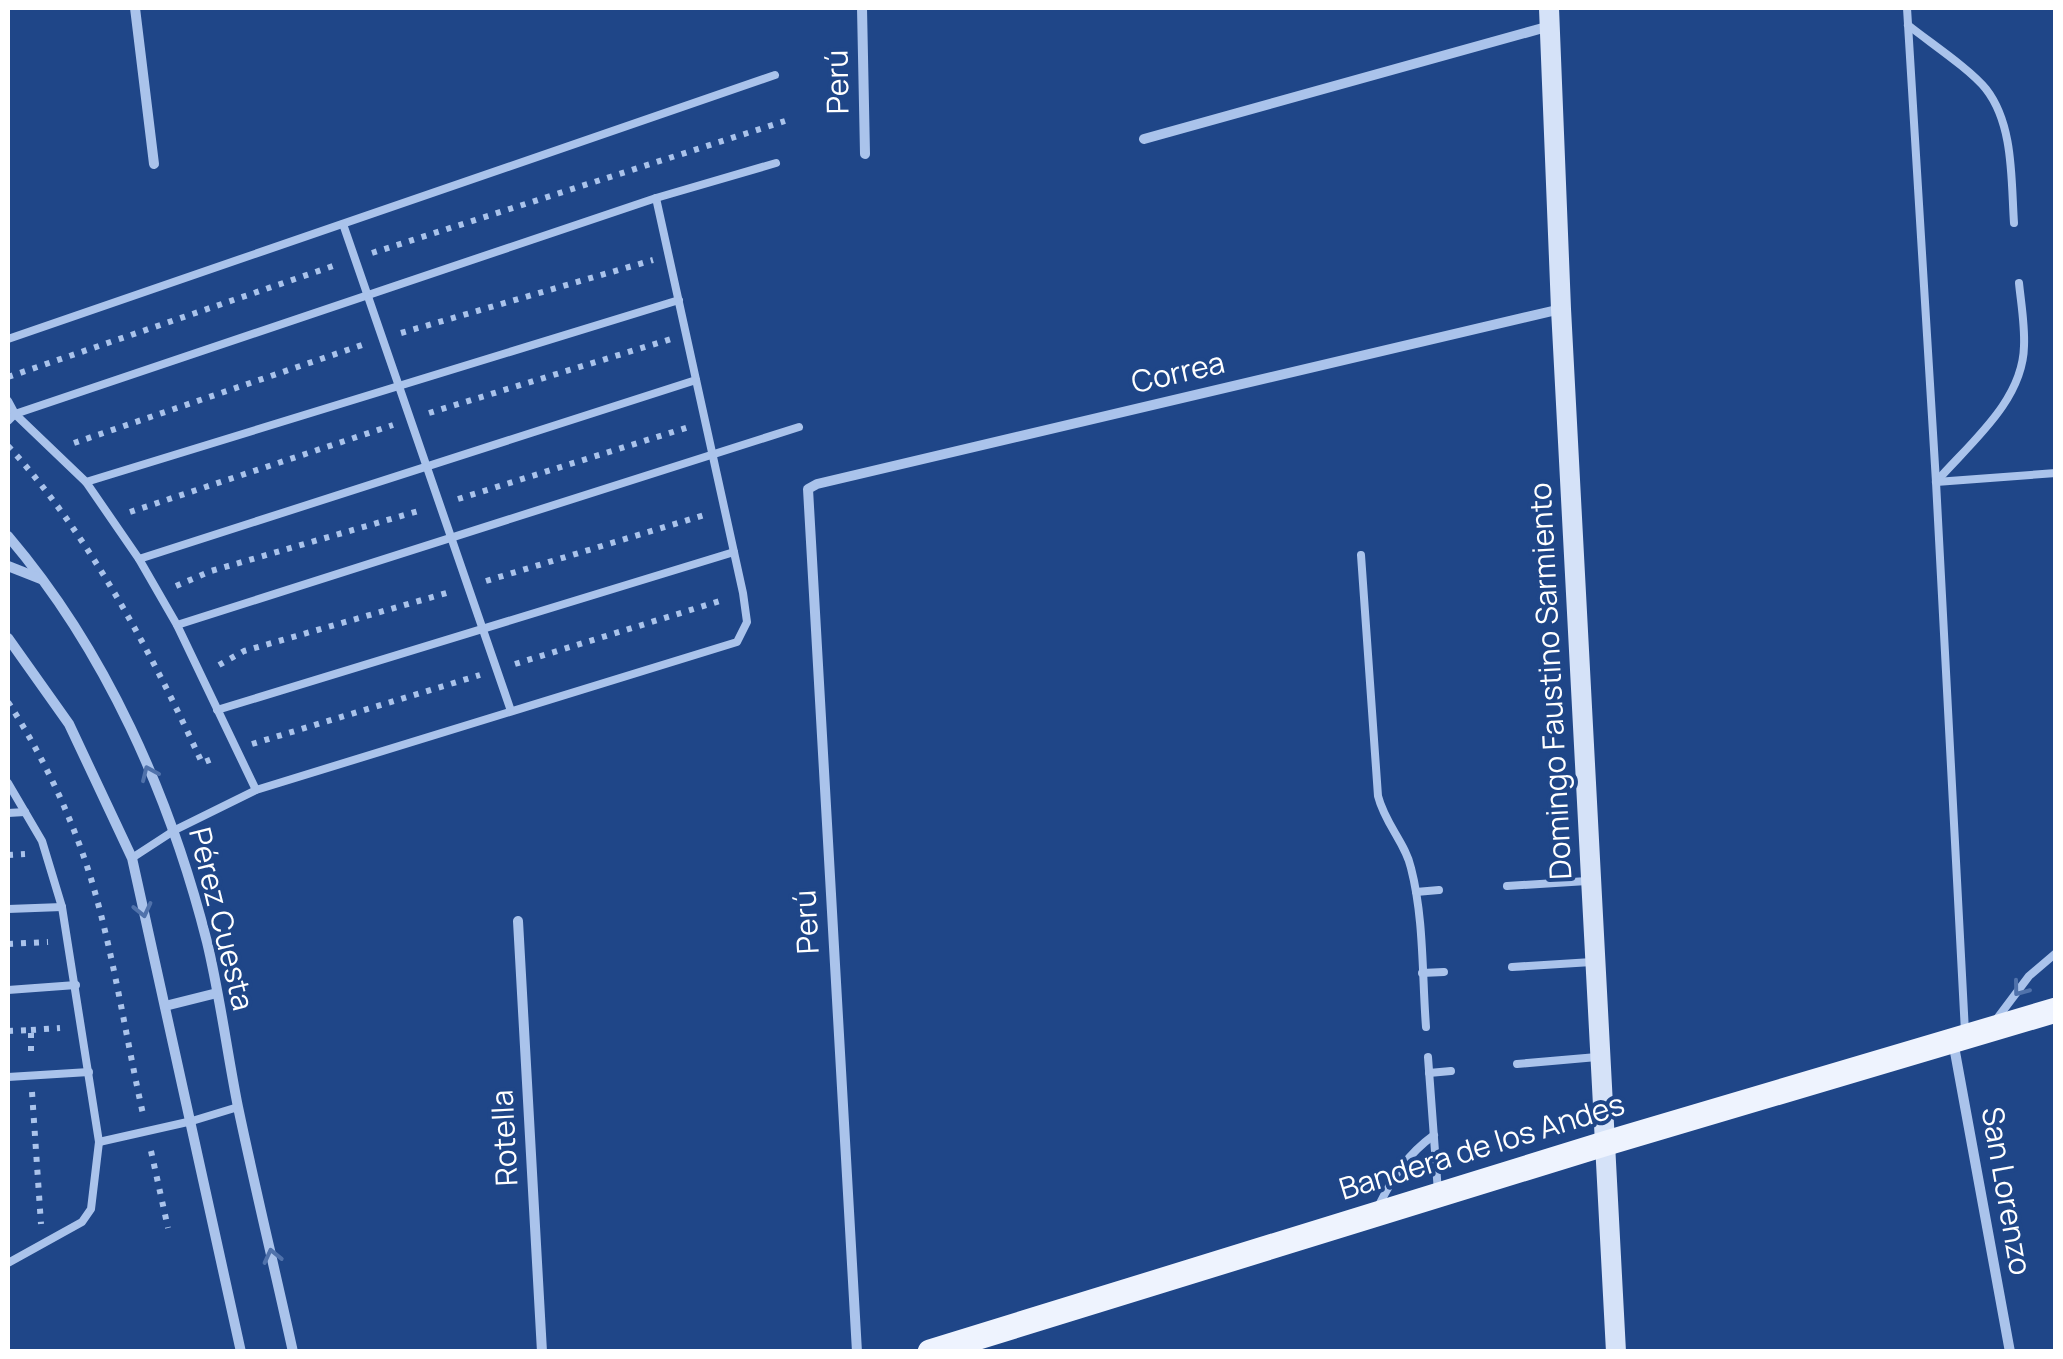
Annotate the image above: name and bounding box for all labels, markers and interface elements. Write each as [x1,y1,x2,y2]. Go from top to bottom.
street label: Perú [815,50,858,114]
street label: Correa [1127,341,1228,402]
street label: Domingo Faustino Sarmiento [1519,482,1580,881]
one-way arrow [141,765,161,783]
street label: Pérez Cuesta [180,823,265,1014]
street label: Perú [783,889,828,955]
one-way arrow [132,901,153,918]
one-way arrow [2014,978,2031,996]
street label: Bandera de los Andes [1334,1083,1629,1209]
street label: Rotella [481,1089,526,1187]
street label: San Lorenzo [1973,1104,2042,1278]
one-way arrow [262,1248,283,1265]

